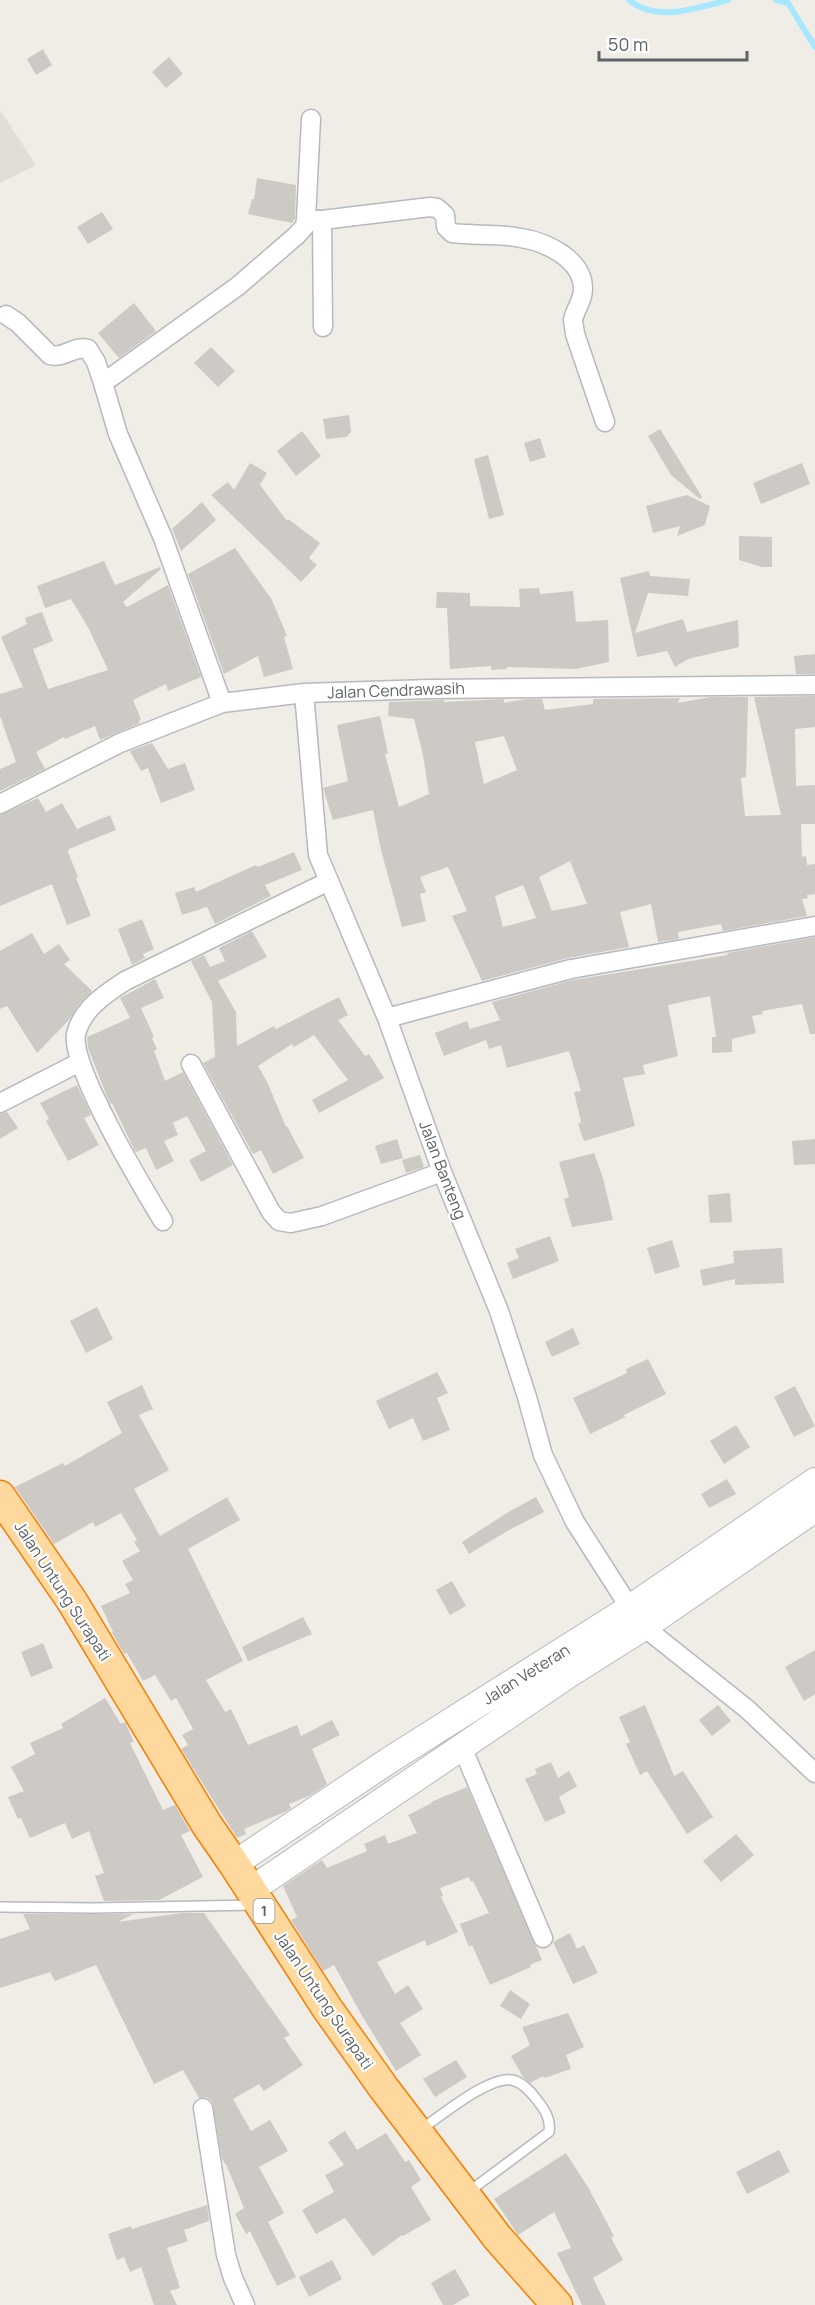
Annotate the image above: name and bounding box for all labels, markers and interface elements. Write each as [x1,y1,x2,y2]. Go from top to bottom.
scale bar [599,24,748,62]
text: 50 m [608,32,648,56]
street label: Jalan Cendrawasih [327,677,465,703]
street label: Jalan Banteng [414,1118,472,1222]
street label: Jalan Untung Surapati [9,1517,117,1665]
street label: Jalan Veteran [478,1638,574,1710]
road number: 1 [254,1899,274,1923]
street label: Jalan Untung Surapati [269,1926,379,2074]

